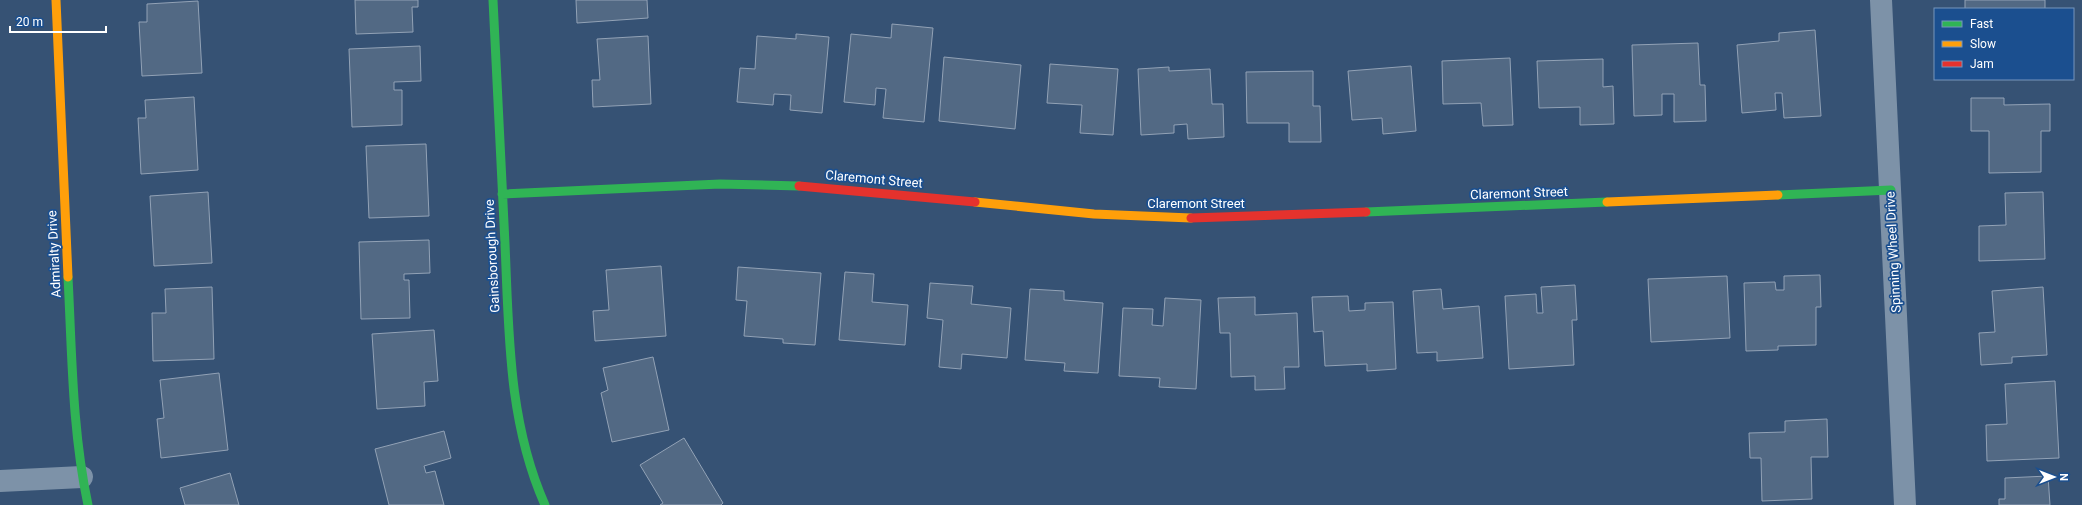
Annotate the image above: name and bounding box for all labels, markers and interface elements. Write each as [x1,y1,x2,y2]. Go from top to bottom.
scale bar [10,8,106,34]
legend [1934,8,2074,80]
text: 20 m [16,15,43,29]
text: Fast [1970,17,1993,31]
text: Slow [1970,37,1996,51]
text: Jam [1970,57,1994,71]
street label: Claremont Street [825,167,923,191]
street label: Claremont Street [1470,184,1568,202]
street label: Spinning Wheel Drive [1882,191,1904,313]
street label: Claremont Street [1147,196,1245,211]
street label: Gainsborough Drive [482,199,502,313]
street label: Admiralty Drive [44,210,64,298]
north arrow [2034,457,2074,497]
text: N [2057,473,2070,481]

